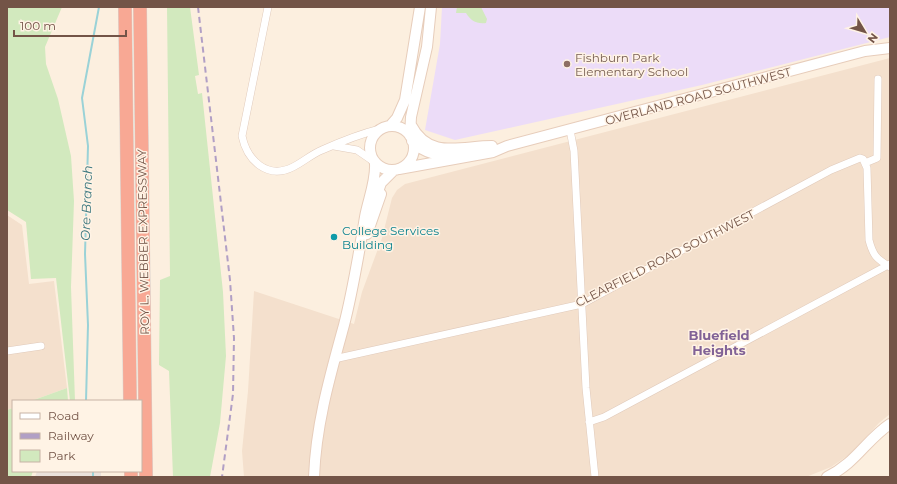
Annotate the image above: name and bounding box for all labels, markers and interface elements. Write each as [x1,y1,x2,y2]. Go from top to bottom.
scale bar [14,12,126,38]
north arrow [845,12,885,52]
text: 100 m [20,18,56,33]
text: N [865,30,881,46]
place label: Fishburn Park Elementary School [575,50,688,79]
marker: Fishburn Park Elementary School [562,59,572,69]
street label: OVERLAND ROAD SOUTHWEST [603,64,793,128]
street label: ROY L. WEBBER EXPRESSWAY [134,149,152,335]
water label: Ore Branch [77,165,95,241]
street label: CLEARFIELD ROAD SOUTHWEST [573,206,757,310]
place label: College Services Building [342,223,439,252]
marker: College Services Building [329,232,339,242]
district label: Bluefield Heights [688,327,750,358]
legend [12,400,142,472]
text: Road [48,408,79,423]
text: Railway [48,428,94,443]
text: Park [48,448,76,463]

